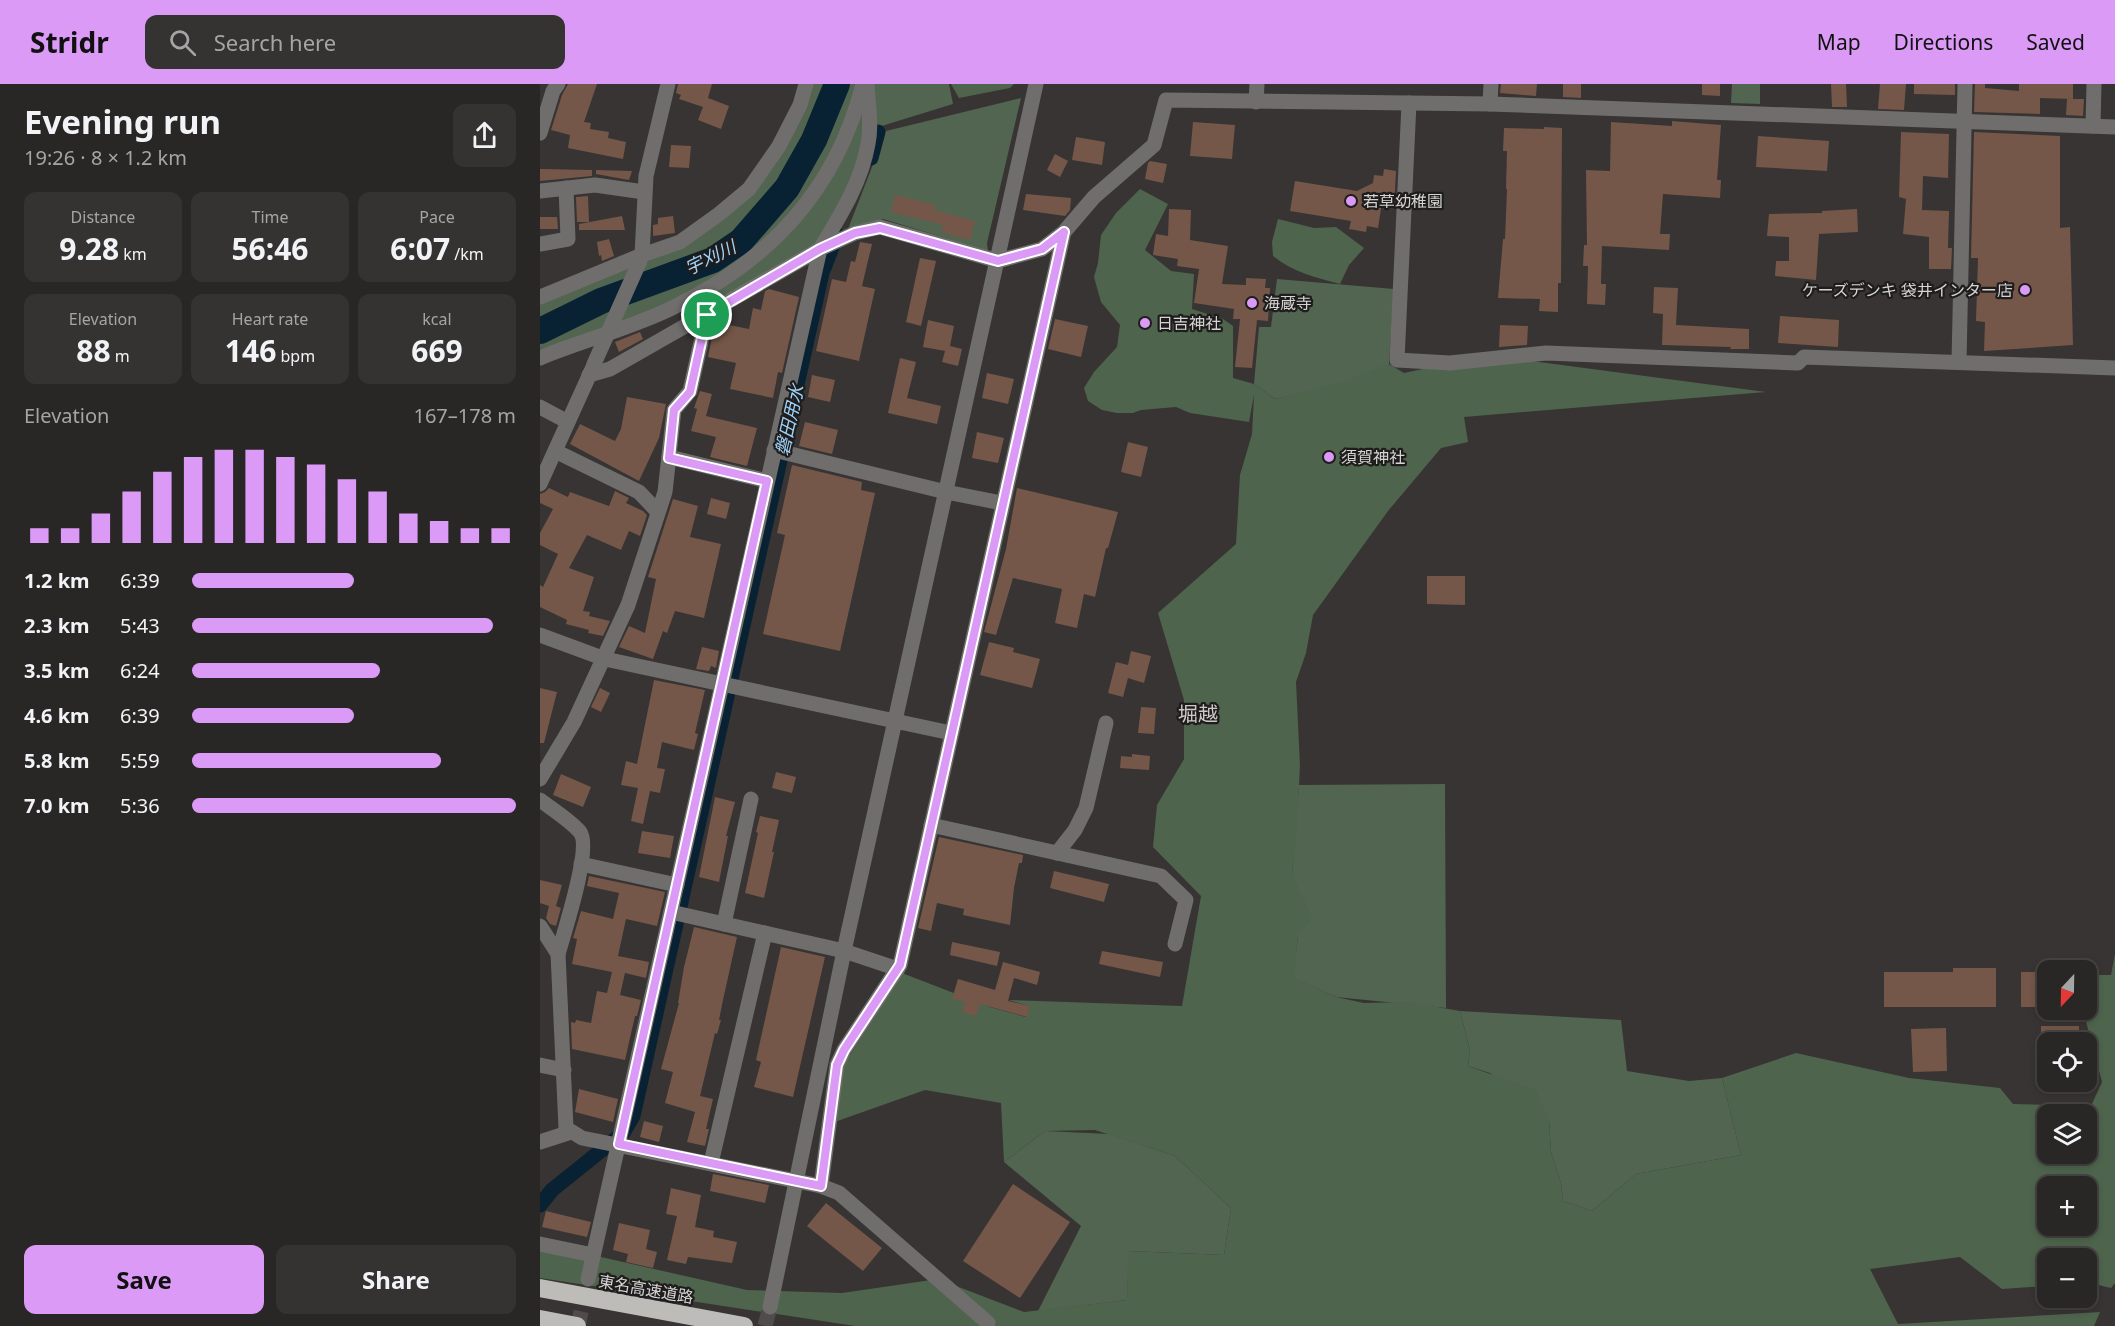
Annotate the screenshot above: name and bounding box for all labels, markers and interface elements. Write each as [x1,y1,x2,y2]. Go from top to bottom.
search box [145,15,565,69]
text: Stridr [30,23,109,61]
icon: search [166,26,199,59]
text: Search here [214,27,336,57]
text: Map [1817,28,1861,56]
text: Directions [1894,28,1993,56]
text: Saved [2026,28,2085,56]
text: Evening run [24,99,221,144]
button: share [453,104,516,167]
text: 19:26 · 8 × 1.2 km [24,144,187,171]
place label: 若草幼稚園 [1363,190,1443,212]
marker: 若草幼稚園 [1344,194,1358,208]
text: Distance [71,206,135,228]
text: Time [251,206,289,228]
text: Pace [419,206,455,228]
text: 9.28 [59,228,119,269]
text: 56:46 [231,228,309,269]
text: 6:07 [390,228,450,269]
water label: 宇刈川 [680,234,741,280]
text: km [119,243,147,265]
text: /km [450,243,484,265]
place label: ケーズデンキ 袋井インター店 [1802,279,2013,301]
marker: ケーズデンキ 袋井インター店 [2018,283,2032,297]
pin [681,289,732,340]
place label: 海蔵寺 [1264,292,1312,314]
marker: 海蔵寺 [1245,296,1259,310]
icon: arrive [690,298,723,331]
text: Elevation [69,308,137,330]
text: Heart rate [232,308,308,330]
text: kcal [422,308,452,330]
place label: 日吉神社 [1157,312,1221,334]
marker: 日吉神社 [1138,316,1152,330]
text: 88 [76,330,111,371]
text: 146 [225,330,276,371]
text: 669 [411,330,463,371]
text: m [111,345,130,367]
text: bpm [276,345,315,367]
water label: 磐田用水 [769,380,809,458]
text: Elevation [24,402,109,429]
text: 167–178 m [413,402,516,429]
place label: 須賀神社 [1341,446,1405,468]
marker: 須賀神社 [1322,450,1336,464]
text: 1.2 km [24,567,90,594]
text: 6:39 [120,567,160,594]
text: 2.3 km [24,612,90,639]
text: 5:43 [120,612,160,639]
text: 3.5 km [24,657,90,684]
text: 6:24 [120,657,160,684]
district label: 堀越 [1178,700,1218,727]
text: 4.6 km [24,702,90,729]
text: 6:39 [120,702,160,729]
text: 5.8 km [24,747,90,774]
text: 5:59 [120,747,160,774]
text: 7.0 km [24,792,90,819]
text: 5:36 [120,792,160,819]
north arrow [2037,960,2097,1020]
map controls [2037,960,2097,1308]
button: locate [2037,1032,2097,1092]
button: layers [2037,1104,2097,1164]
button: + [2037,1176,2097,1236]
button: Save [24,1245,264,1314]
button: Share [276,1245,516,1314]
button: − [2037,1248,2097,1308]
street label: 東名高速道路 [597,1270,695,1308]

